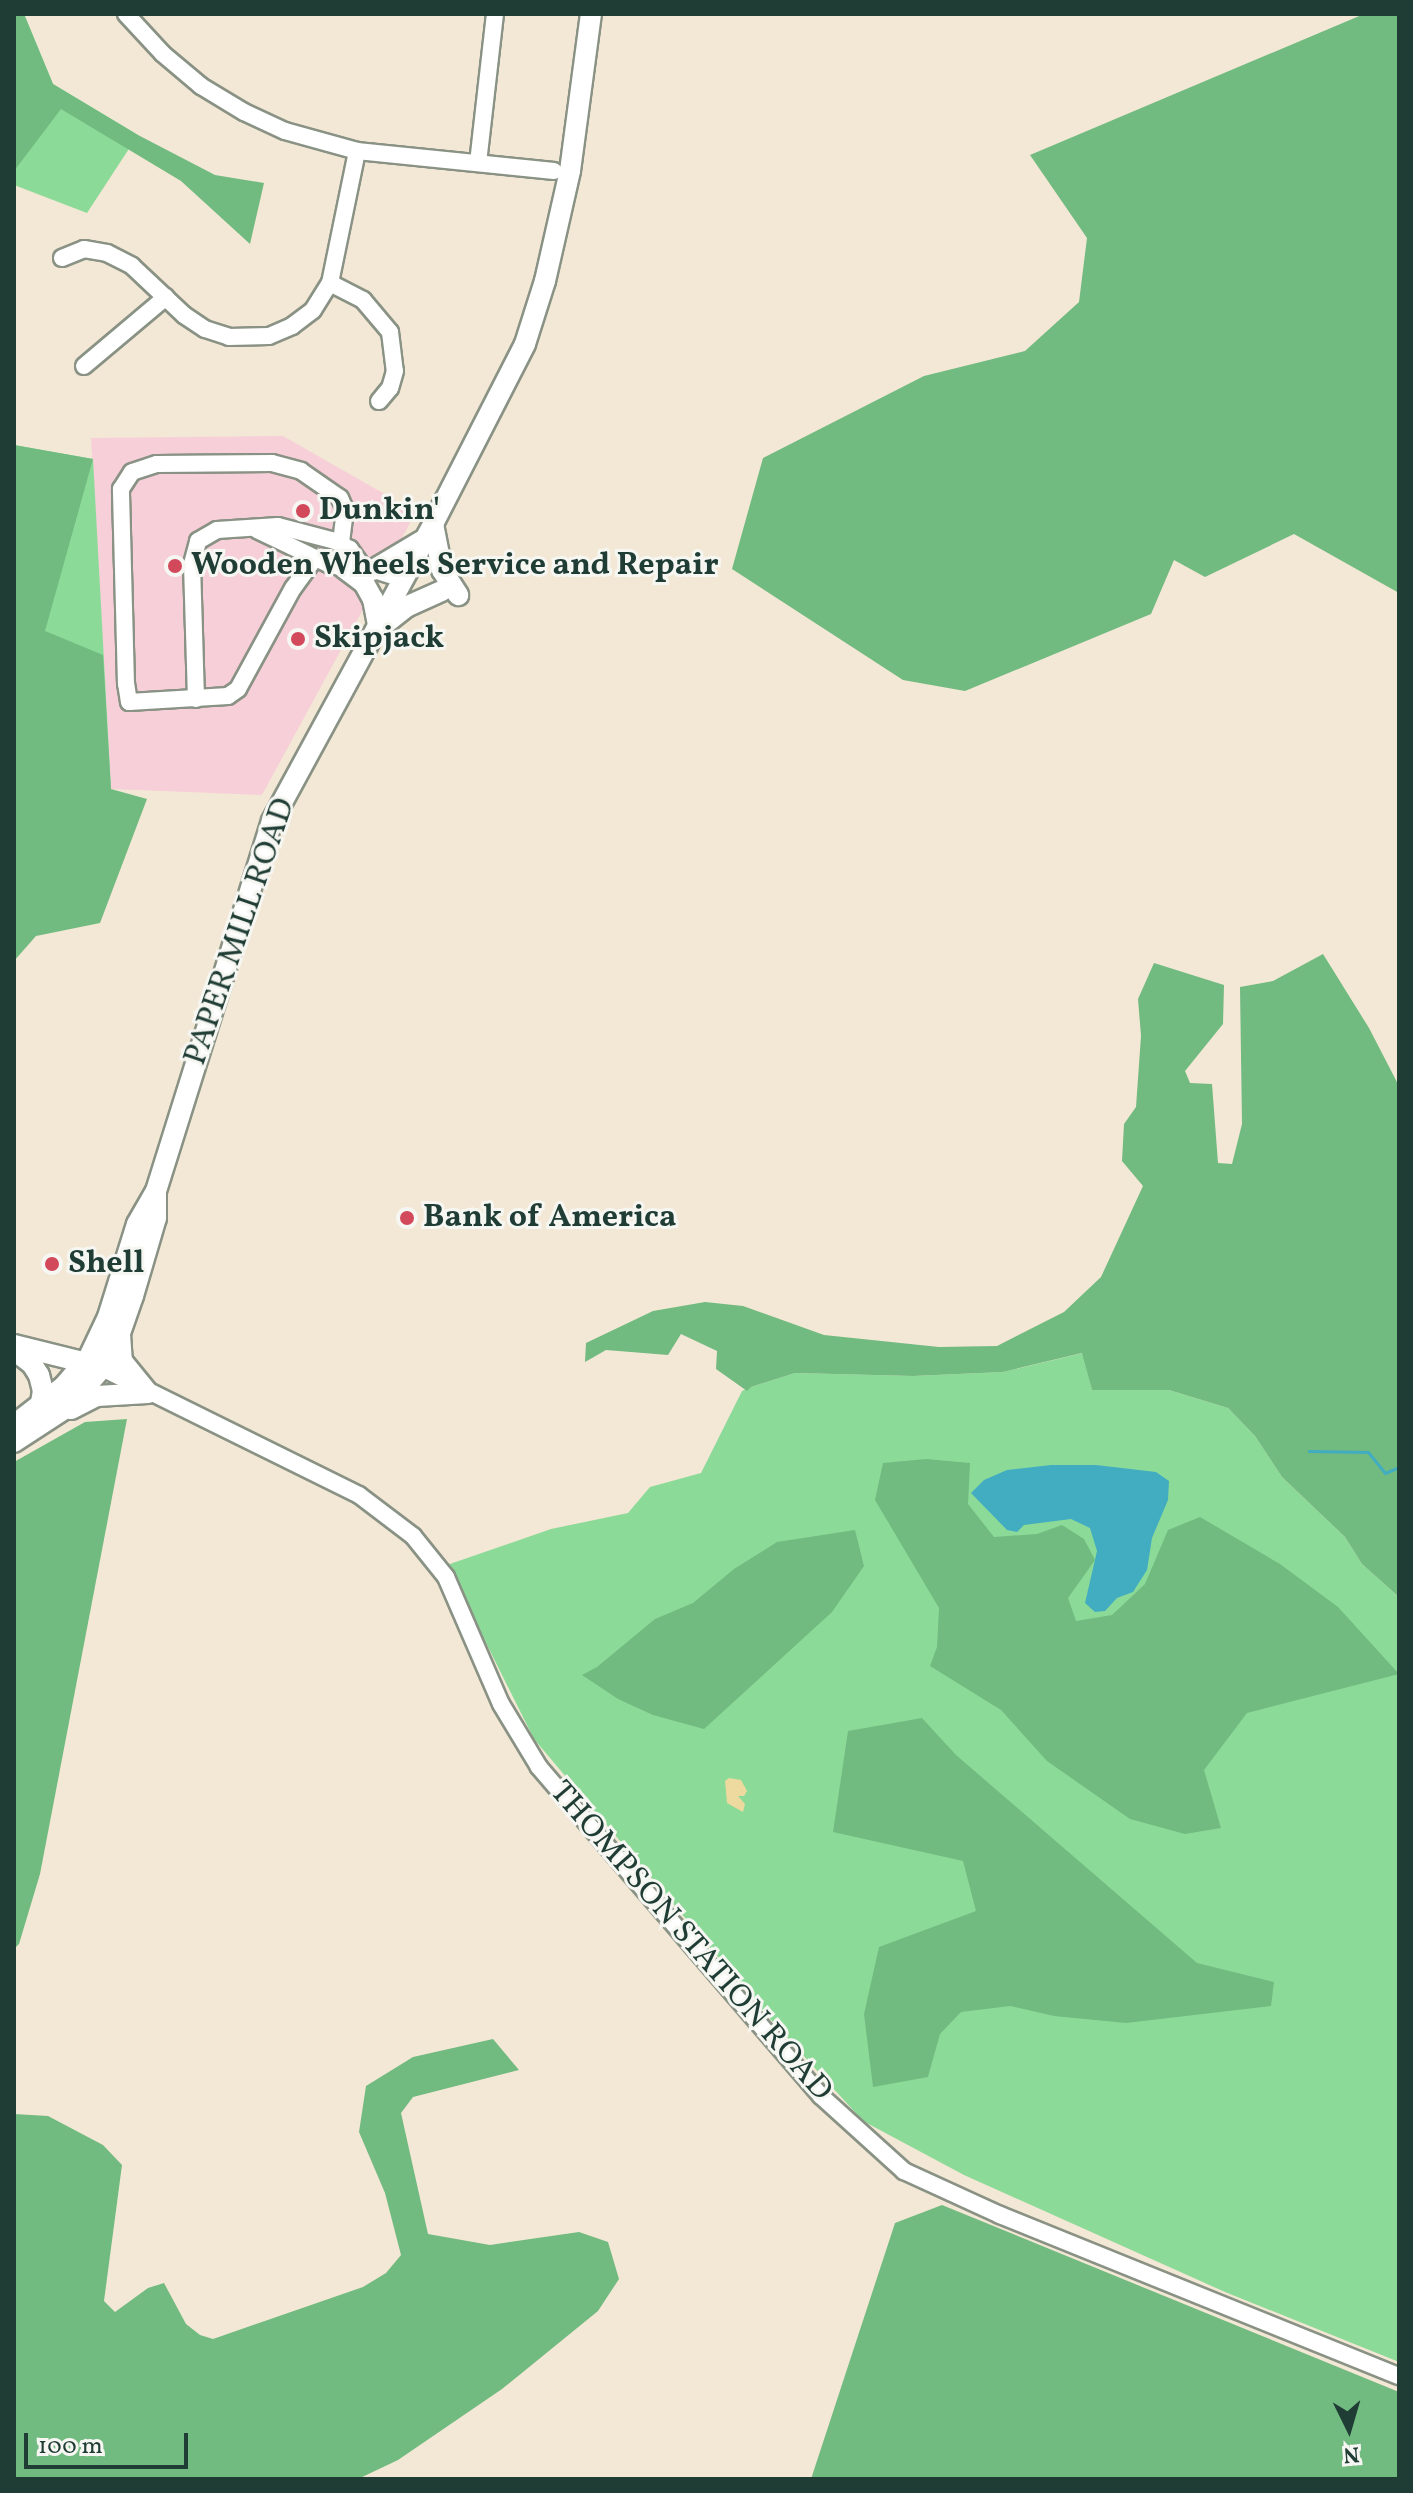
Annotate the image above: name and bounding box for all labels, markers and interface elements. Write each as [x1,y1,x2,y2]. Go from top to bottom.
place label: Dunkin' [319,492,440,530]
marker: Dunkin' [294,502,312,520]
place label: Wooden Wheels Service and Repair [191,547,719,585]
marker: Wooden Wheels Service and Repair [166,557,184,575]
place label: Skipjack [314,620,444,658]
marker: Skipjack [289,630,307,648]
street label: PAPER MILL ROAD [177,794,305,1070]
place label: Bank of America [423,1199,674,1237]
marker: Bank of America [398,1209,416,1227]
place label: Shell [68,1245,144,1283]
marker: Shell [43,1255,61,1273]
street label: THOMPSON STATION ROAD [541,1774,839,2110]
north arrow [1309,2389,1389,2469]
scale bar [28,2417,192,2467]
text: 100 m [38,2430,103,2464]
text: N [1342,2437,1360,2470]

